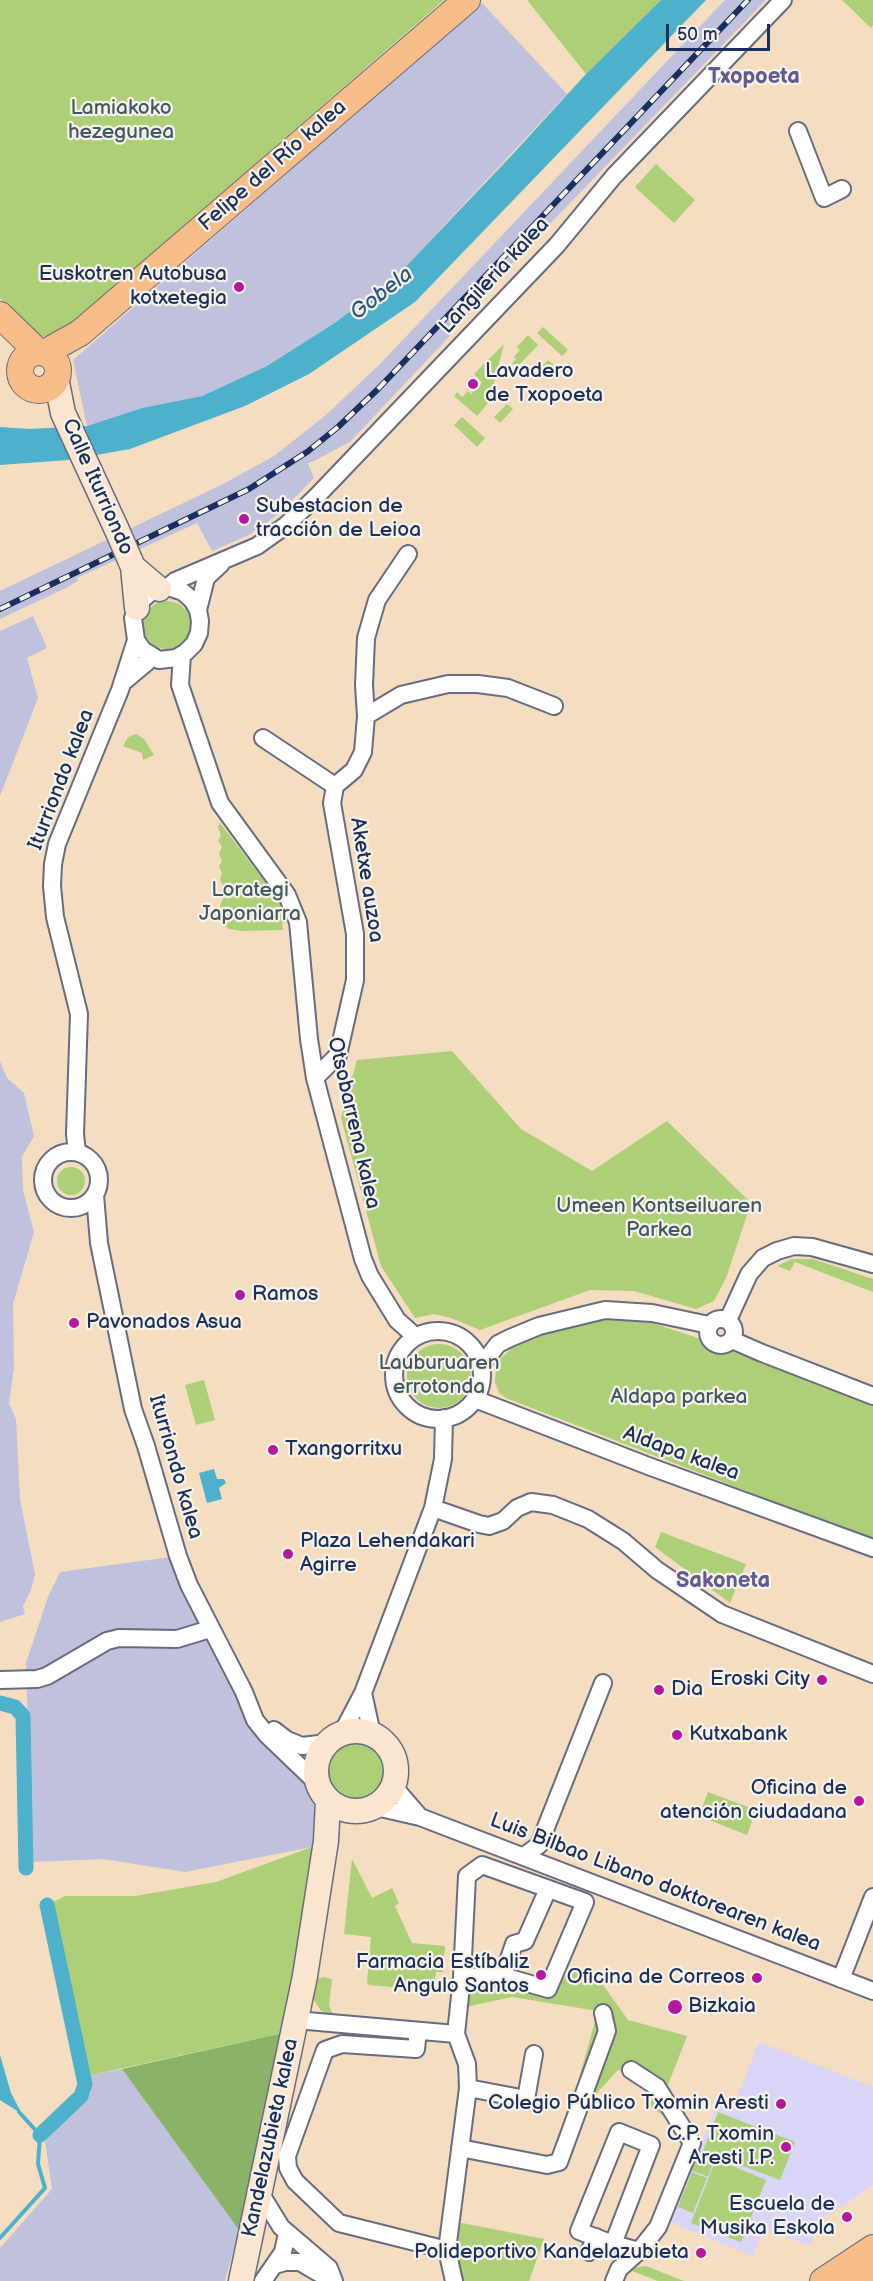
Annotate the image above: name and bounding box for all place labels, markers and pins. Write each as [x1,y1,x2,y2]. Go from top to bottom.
place label: Euskotren Autobusa kotxetegia [39,262,227,312]
marker: Euskotren Autobusa kotxetegia [232,280,246,294]
place label: Lavadero de Txopoeta [485,359,603,409]
marker: Lavadero de Txopoeta [466,377,480,391]
place label: Subestacion de tracción de Leioa [256,494,421,544]
marker: Subestacion de tracción de Leioa [237,512,251,526]
place label: Ramos [252,1282,319,1308]
marker: Ramos [233,1288,247,1302]
place label: Pavonados Asua [86,1310,242,1336]
marker: Pavonados Asua [67,1316,81,1330]
place label: Txangorritxu [285,1437,402,1463]
marker: Txangorritxu [266,1443,280,1457]
place label: Plaza Lehendakari Agirre [300,1529,475,1579]
marker: Plaza Lehendakari Agirre [281,1547,295,1561]
place label: Eroski City [710,1667,810,1693]
marker: Eroski City [815,1673,829,1687]
place label: Dia [671,1677,703,1703]
marker: Dia [652,1683,666,1697]
place label: Kutxabank [689,1722,787,1748]
marker: Kutxabank [670,1728,684,1742]
place label: Oficina de atención ciudadana [660,1776,847,1826]
marker: Oficina de atención ciudadana [852,1794,866,1808]
place label: Farmacia Estíbaliz Angulo Santos [356,1950,529,2000]
place label: Oficina de Correos [567,1965,745,1991]
marker: Farmacia Estíbaliz Angulo Santos [534,1968,548,1982]
marker: Oficina de Correos [750,1971,764,1985]
place label: Bizkaia [688,1994,756,2020]
marker: Bizkaia [666,1998,684,2016]
place label: Colegio Público Txomin Aresti [488,2091,769,2117]
marker: Colegio Público Txomin Aresti [774,2097,788,2111]
place label: C.P. Txomin Aresti I.P. [667,2122,774,2172]
marker: C.P. Txomin Aresti I.P. [779,2140,793,2154]
place label: Escuela de Musika Eskola [700,2192,835,2242]
marker: Escuela de Musika Eskola [840,2210,854,2224]
place label: Polideportivo Kandelazubieta [414,2240,689,2266]
marker: Polideportivo Kandelazubieta [694,2246,708,2260]

